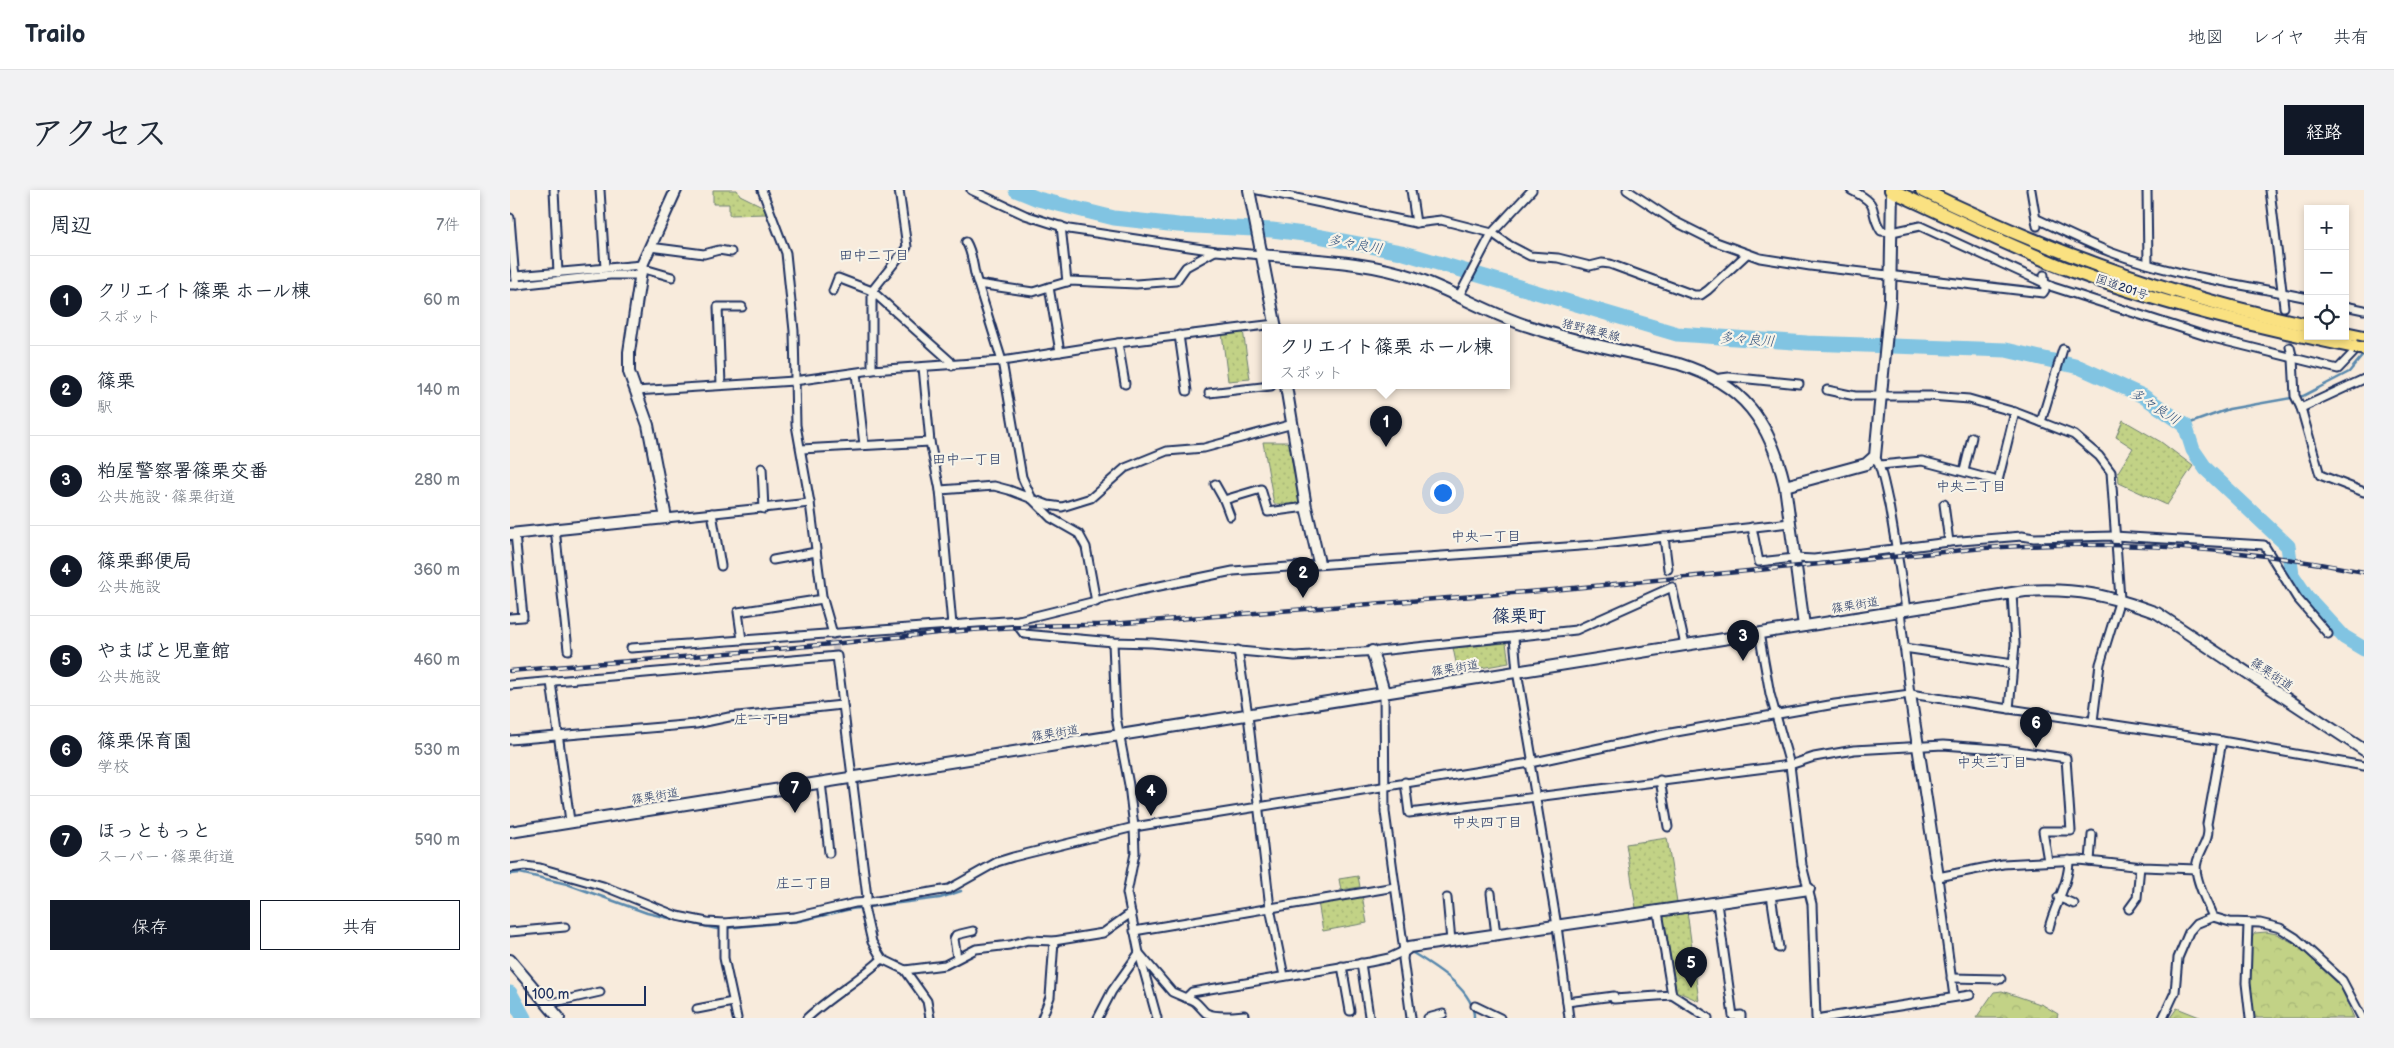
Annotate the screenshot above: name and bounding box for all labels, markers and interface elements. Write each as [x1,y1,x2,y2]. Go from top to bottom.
text: Trailo [25,20,85,49]
text: 地図 [2188,27,2224,48]
text: レイヤ [2252,27,2305,48]
text: 共有 [2333,27,2369,48]
button: 経路 [2284,105,2364,155]
text: アクセス [30,113,168,156]
map controls [2304,205,2349,340]
button: + [2304,205,2349,250]
text: 周辺 [50,213,92,238]
text: 7件 [436,216,460,235]
water label: 多々良川 [1326,231,1384,258]
district label: 田中二丁目 [839,247,909,264]
button: − [2304,250,2349,295]
street label: 国道201号 [2093,271,2150,303]
text: クリエイト篠栗 ホール棟 [97,280,310,303]
text: 1 [63,291,69,310]
text: 60 m [423,291,460,310]
button: locate [2304,295,2349,340]
text: スポット [97,308,161,327]
street label: 猪野篠栗線 [1560,316,1622,345]
popup [1262,324,1510,389]
water label: 多々良川 [1718,329,1775,350]
text: クリエイト篠栗 ホール棟 [1279,336,1493,359]
text: スポット [1279,364,1343,383]
text: 篠栗 [97,370,135,393]
text: 2 [61,381,71,400]
text: 140 m [417,381,460,400]
water label: 多々良川 [2126,384,2183,428]
text: 駅 [97,398,113,417]
pin: 1 [1370,406,1402,447]
district label: 田中一丁目 [932,451,1002,468]
text: 粕屋警察署篠栗交番 [97,460,268,483]
text: 3 [61,471,71,490]
text: 280 m [414,471,460,490]
district label: 中央二丁目 [1936,478,2006,495]
your location [1430,480,1456,506]
text: 公共施設 · 篠栗街道 [97,488,235,507]
district label: 中央一丁目 [1451,528,1521,545]
text: 篠栗郵便局 [97,550,192,573]
pin: 2 [1287,557,1319,598]
text: 4 [61,561,71,580]
text: 360 m [413,561,460,580]
text: 公共施設 [97,578,161,597]
street label: 篠栗街道 [1830,594,1880,617]
district label: 篠栗町 [1492,606,1546,627]
pin: 3 [1727,620,1759,661]
text: やまばと児童館 [97,640,230,663]
text: 5 [61,651,71,670]
text: 460 m [414,651,460,670]
street label: 篠栗街道 [2248,655,2296,694]
street label: 篠栗街道 [1430,657,1480,680]
text: 公共施設 [97,668,161,687]
pin: 6 [2020,707,2052,748]
district label: 庄一丁目 [734,711,790,728]
street label: 篠栗街道 [1030,722,1080,745]
text: 篠栗保育園 [97,730,192,753]
text: 6 [61,741,71,760]
text: 530 m [414,741,460,760]
district label: 中央三丁目 [1957,754,2027,771]
text: 学校 [97,758,129,777]
pin: 7 [779,772,811,813]
pin: 4 [1135,775,1167,816]
street label: 篠栗街道 [630,785,680,808]
district label: 中央四丁目 [1452,814,1522,831]
text: ほっともっと [97,820,211,843]
text: 7 [62,831,70,850]
text: 590 m [415,831,460,850]
text: スーパー · 篠栗街道 [97,848,235,867]
district label: 庄二丁目 [776,875,832,892]
button: 保存 [50,900,250,950]
button: 共有 [260,900,460,950]
pin: 5 [1675,947,1707,988]
scale bar [525,983,646,1006]
text: 100 m [532,986,569,1003]

